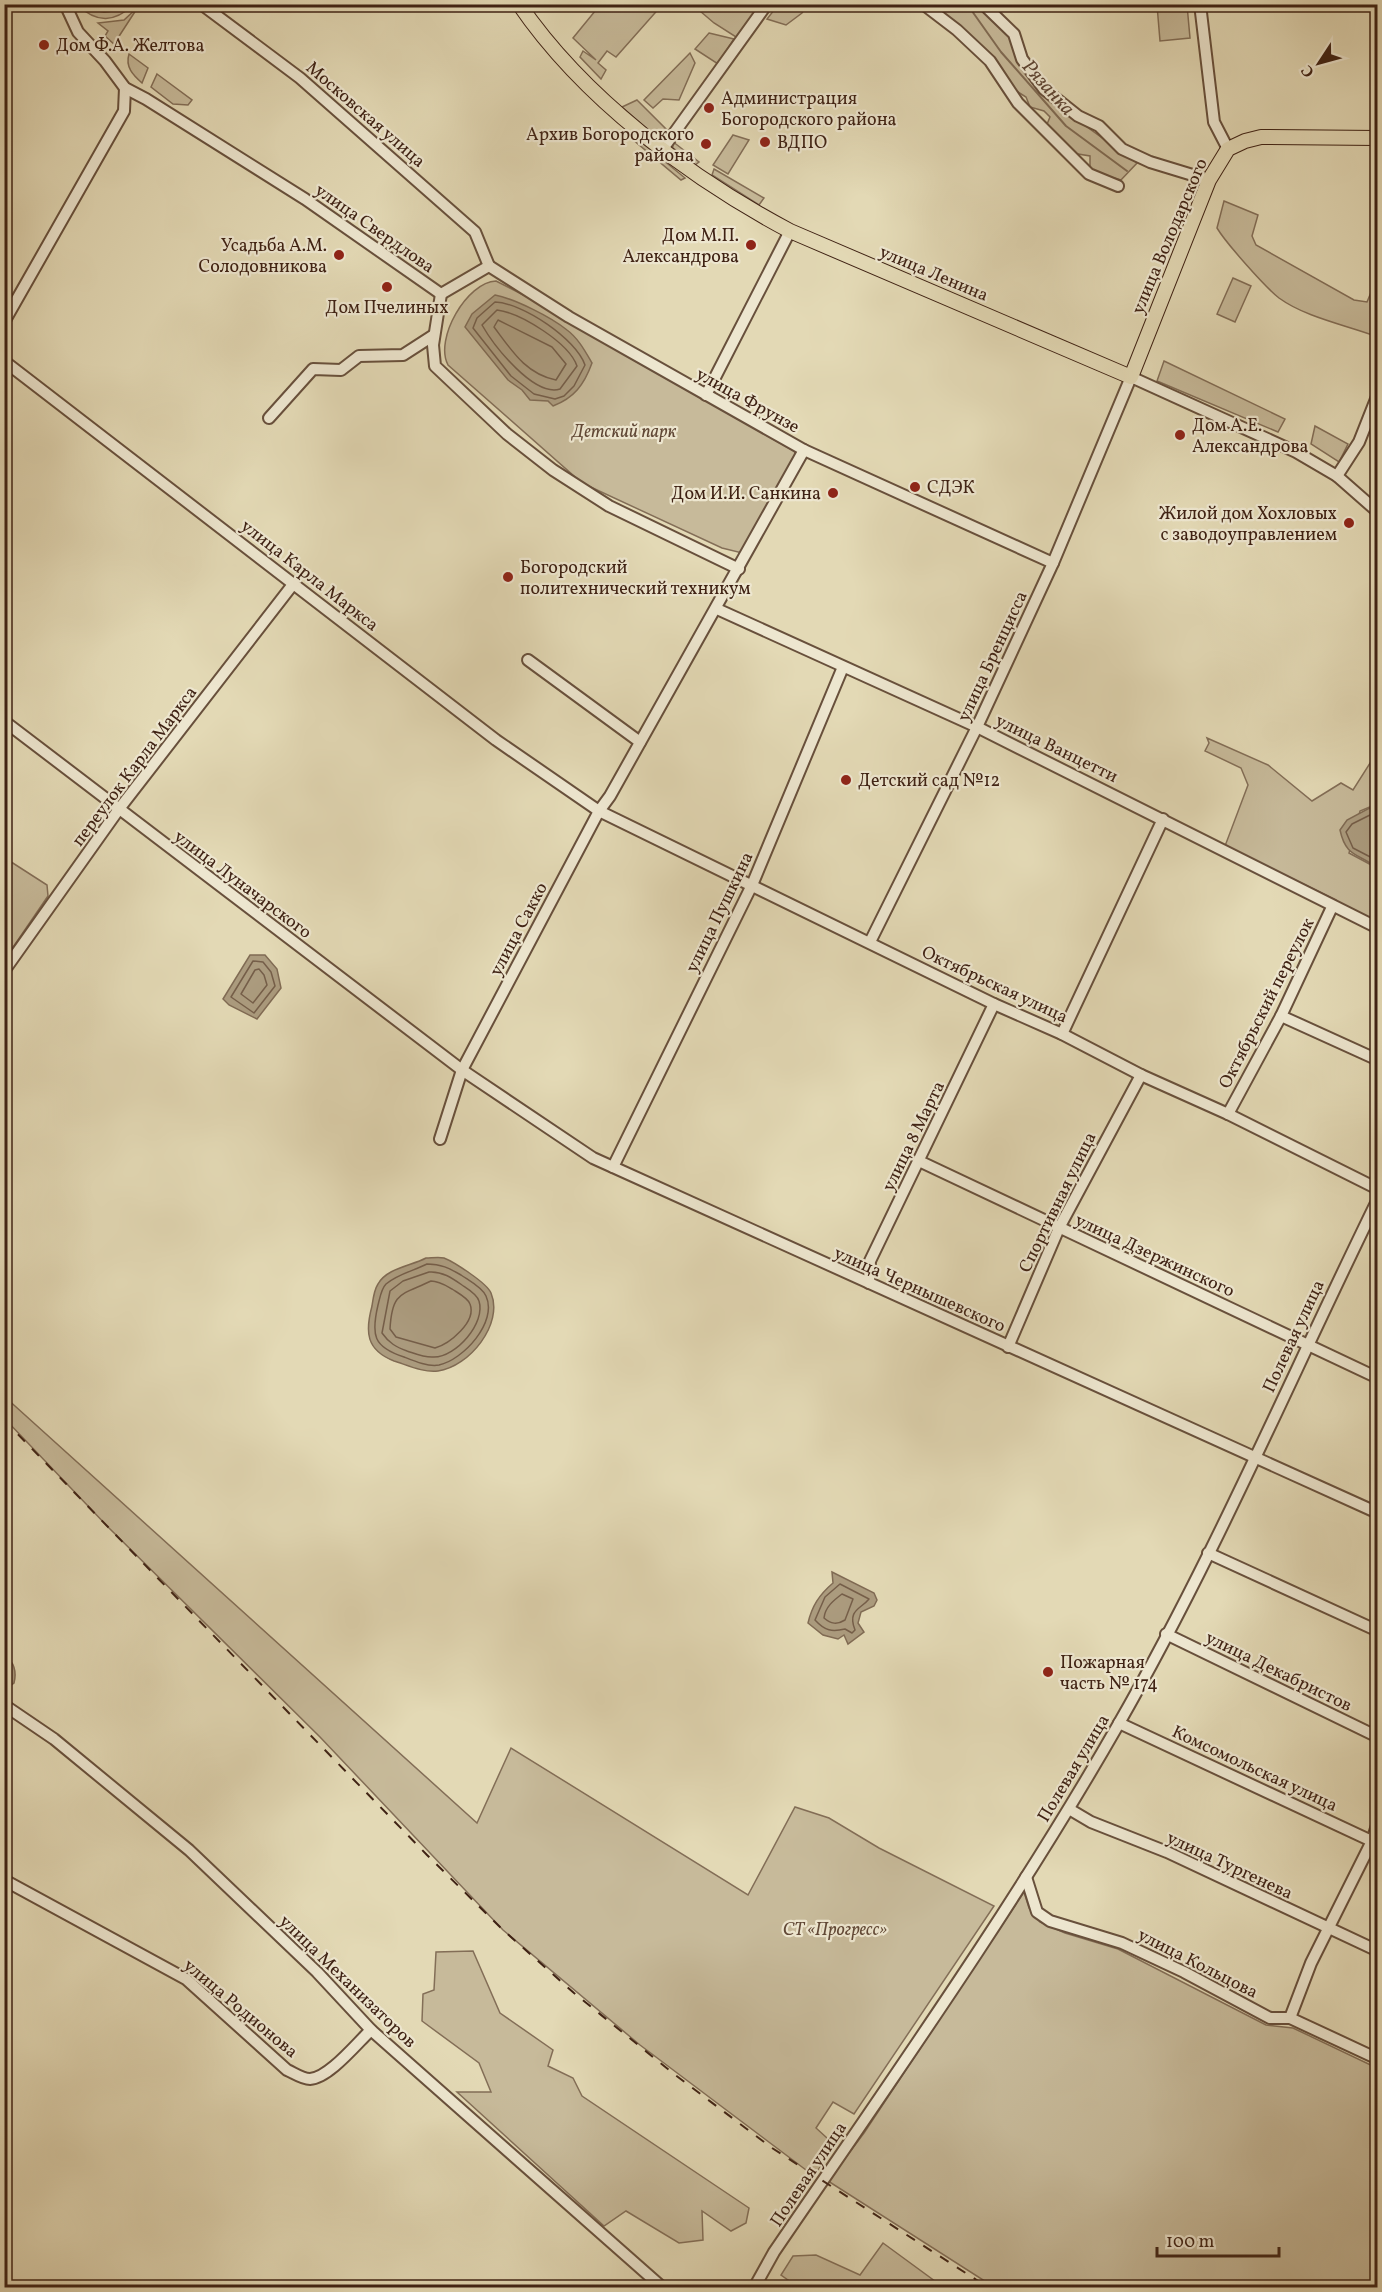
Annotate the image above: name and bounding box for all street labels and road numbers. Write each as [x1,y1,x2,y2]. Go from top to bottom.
street label: Московская улица [300,56,430,174]
street label: улица Володарского [1126,155,1215,318]
street label: улица Свердлова [309,179,439,280]
street label: улица Ленина [875,240,992,309]
street label: улица Фрунзе [691,362,804,440]
street label: улица Карла Маркса [235,514,383,638]
street label: улица Бренцисса [952,587,1035,726]
street label: переулок Карла Маркса [67,682,204,852]
street label: улица Ванцетти [991,709,1122,790]
street label: улица Луначарского [168,825,316,945]
street label: улица Пушкина [680,848,760,977]
street label: улица Сакко [484,878,555,981]
street label: Октябрьский переулок [1213,914,1322,1093]
street label: Октябрьская улица [917,940,1072,1030]
street label: улица 8 Марта [877,1077,952,1196]
street label: Спортивная улица [1013,1128,1103,1277]
street label: улица Дзержинского [1070,1208,1238,1304]
street label: улица Чернышевского [830,1241,1009,1340]
street label: Полевая улица [1257,1276,1331,1397]
street label: улица Декабристов [1201,1626,1356,1719]
street label: Полевая улица [1032,1710,1116,1827]
street label: Комсомольская улица [1167,1720,1341,1819]
street label: улица Тургенева [1162,1826,1297,1907]
street label: улица Механизаторов [273,1910,421,2054]
street label: улица Кольцова [1133,1923,1262,2005]
street label: улица Родионова [177,1954,303,2065]
street label: Полевая улица [765,2117,854,2232]

